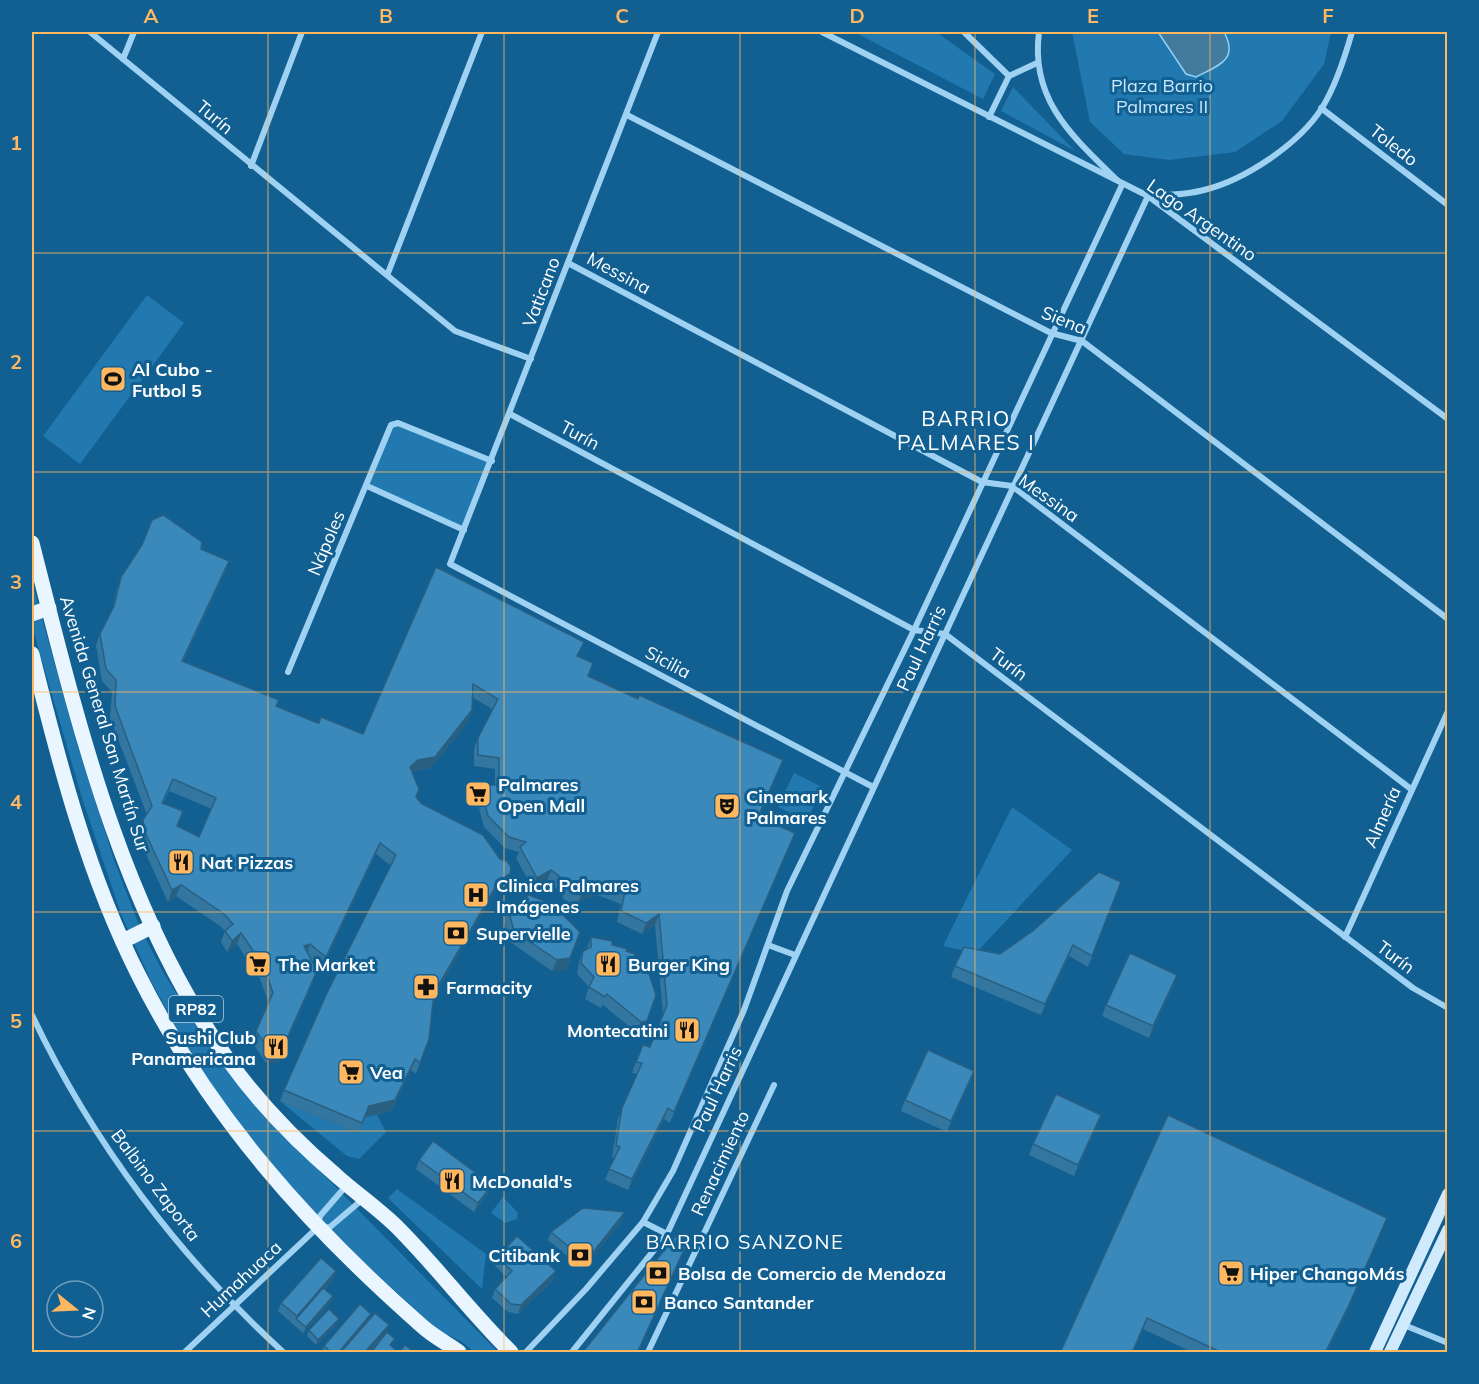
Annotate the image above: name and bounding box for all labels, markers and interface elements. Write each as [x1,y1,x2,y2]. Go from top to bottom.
text: A [144,3,159,28]
text: B [379,3,393,28]
text: C [615,3,629,28]
text: D [849,3,865,28]
text: E [1087,3,1099,28]
text: F [1322,3,1334,28]
park label: Plaza Barrio Palmares II [1111,74,1213,118]
street label: Turín [192,95,238,139]
street label: Toledo [1365,119,1423,171]
text: 1 [10,130,22,155]
street label: Lago Argentino [1143,174,1261,266]
street label: Messina [583,247,655,299]
street label: Vaticano [517,254,565,330]
street label: Siena [1038,301,1090,339]
text: 2 [10,349,22,374]
place label: Al Cubo - Futbol 5 [132,358,213,402]
sports icon: Al Cubo - Futbol 5 [98,364,128,394]
district label: BARRIO PALMARES I [897,405,1035,455]
street label: Turín [556,415,604,455]
street label: Messina [1014,469,1084,527]
street label: Nápoles [302,507,350,579]
text: 3 [10,569,22,594]
street label: Avenida General San Martín Sur [55,593,155,856]
street label: Paul Harris [891,601,951,695]
street label: Sicilia [641,641,695,683]
street label: Turín [986,642,1032,686]
place label: Palmares Open Mall [498,773,585,817]
supermarket icon: Palmares Open Mall [463,779,493,809]
street label: Almería [1358,783,1406,851]
place label: Cinemark Palmares [746,785,829,829]
text: 4 [10,789,22,814]
theatre icon: Cinemark Palmares [712,791,742,821]
restaurant icon: Nat Pizzas [166,847,196,877]
place label: Nat Pizzas [201,851,293,874]
place label: Clinica Palmares Imágenes [496,874,639,918]
hospital icon: Clinica Palmares Imágenes [461,880,491,910]
bank icon: Supervielle [441,918,471,948]
place label: Supervielle [476,922,571,945]
street label: Turín [1373,935,1419,979]
supermarket icon: The Market [243,949,273,979]
restaurant icon: Burger King [593,949,623,979]
place label: The Market [278,953,375,976]
place label: Burger King [628,953,730,976]
pharmacy icon: Farmacity [411,972,441,1002]
place label: Farmacity [446,976,532,999]
road number: RP82 [169,996,223,1022]
text: 5 [10,1008,22,1033]
restaurant icon: Montecatini [672,1015,702,1045]
place label: Montecatini [567,1019,668,1042]
place label: Sushi Club Panamericana [131,1026,256,1070]
restaurant icon: Sushi Club Panamericana [261,1032,291,1062]
street label: Paul Harris [687,1042,747,1136]
supermarket icon: Vea [336,1057,366,1087]
place label: Vea [369,1061,403,1084]
street label: Renacimiento [686,1107,754,1219]
street label: Balbino Zaporta [106,1124,206,1246]
restaurant icon: McDonald's [437,1166,467,1196]
place label: McDonald's [472,1170,572,1193]
text: 6 [10,1228,22,1253]
district label: BARRIO SANZONE [646,1229,844,1254]
street label: Humahuaca [196,1236,286,1322]
bank icon: Citibank [565,1240,595,1270]
place label: Citibank [488,1244,561,1267]
bank icon: Bolsa de Comercio de Mendoza [643,1258,673,1288]
supermarket icon: Hiper ChangoMás [1216,1258,1246,1288]
place label: Bolsa de Comercio de Mendoza [678,1262,946,1285]
place label: Hiper ChangoMás [1250,1262,1405,1285]
north arrow [45,1279,105,1339]
bank icon: Banco Santander [629,1287,659,1317]
place label: Banco Santander [664,1291,814,1314]
text: N [78,1305,101,1322]

